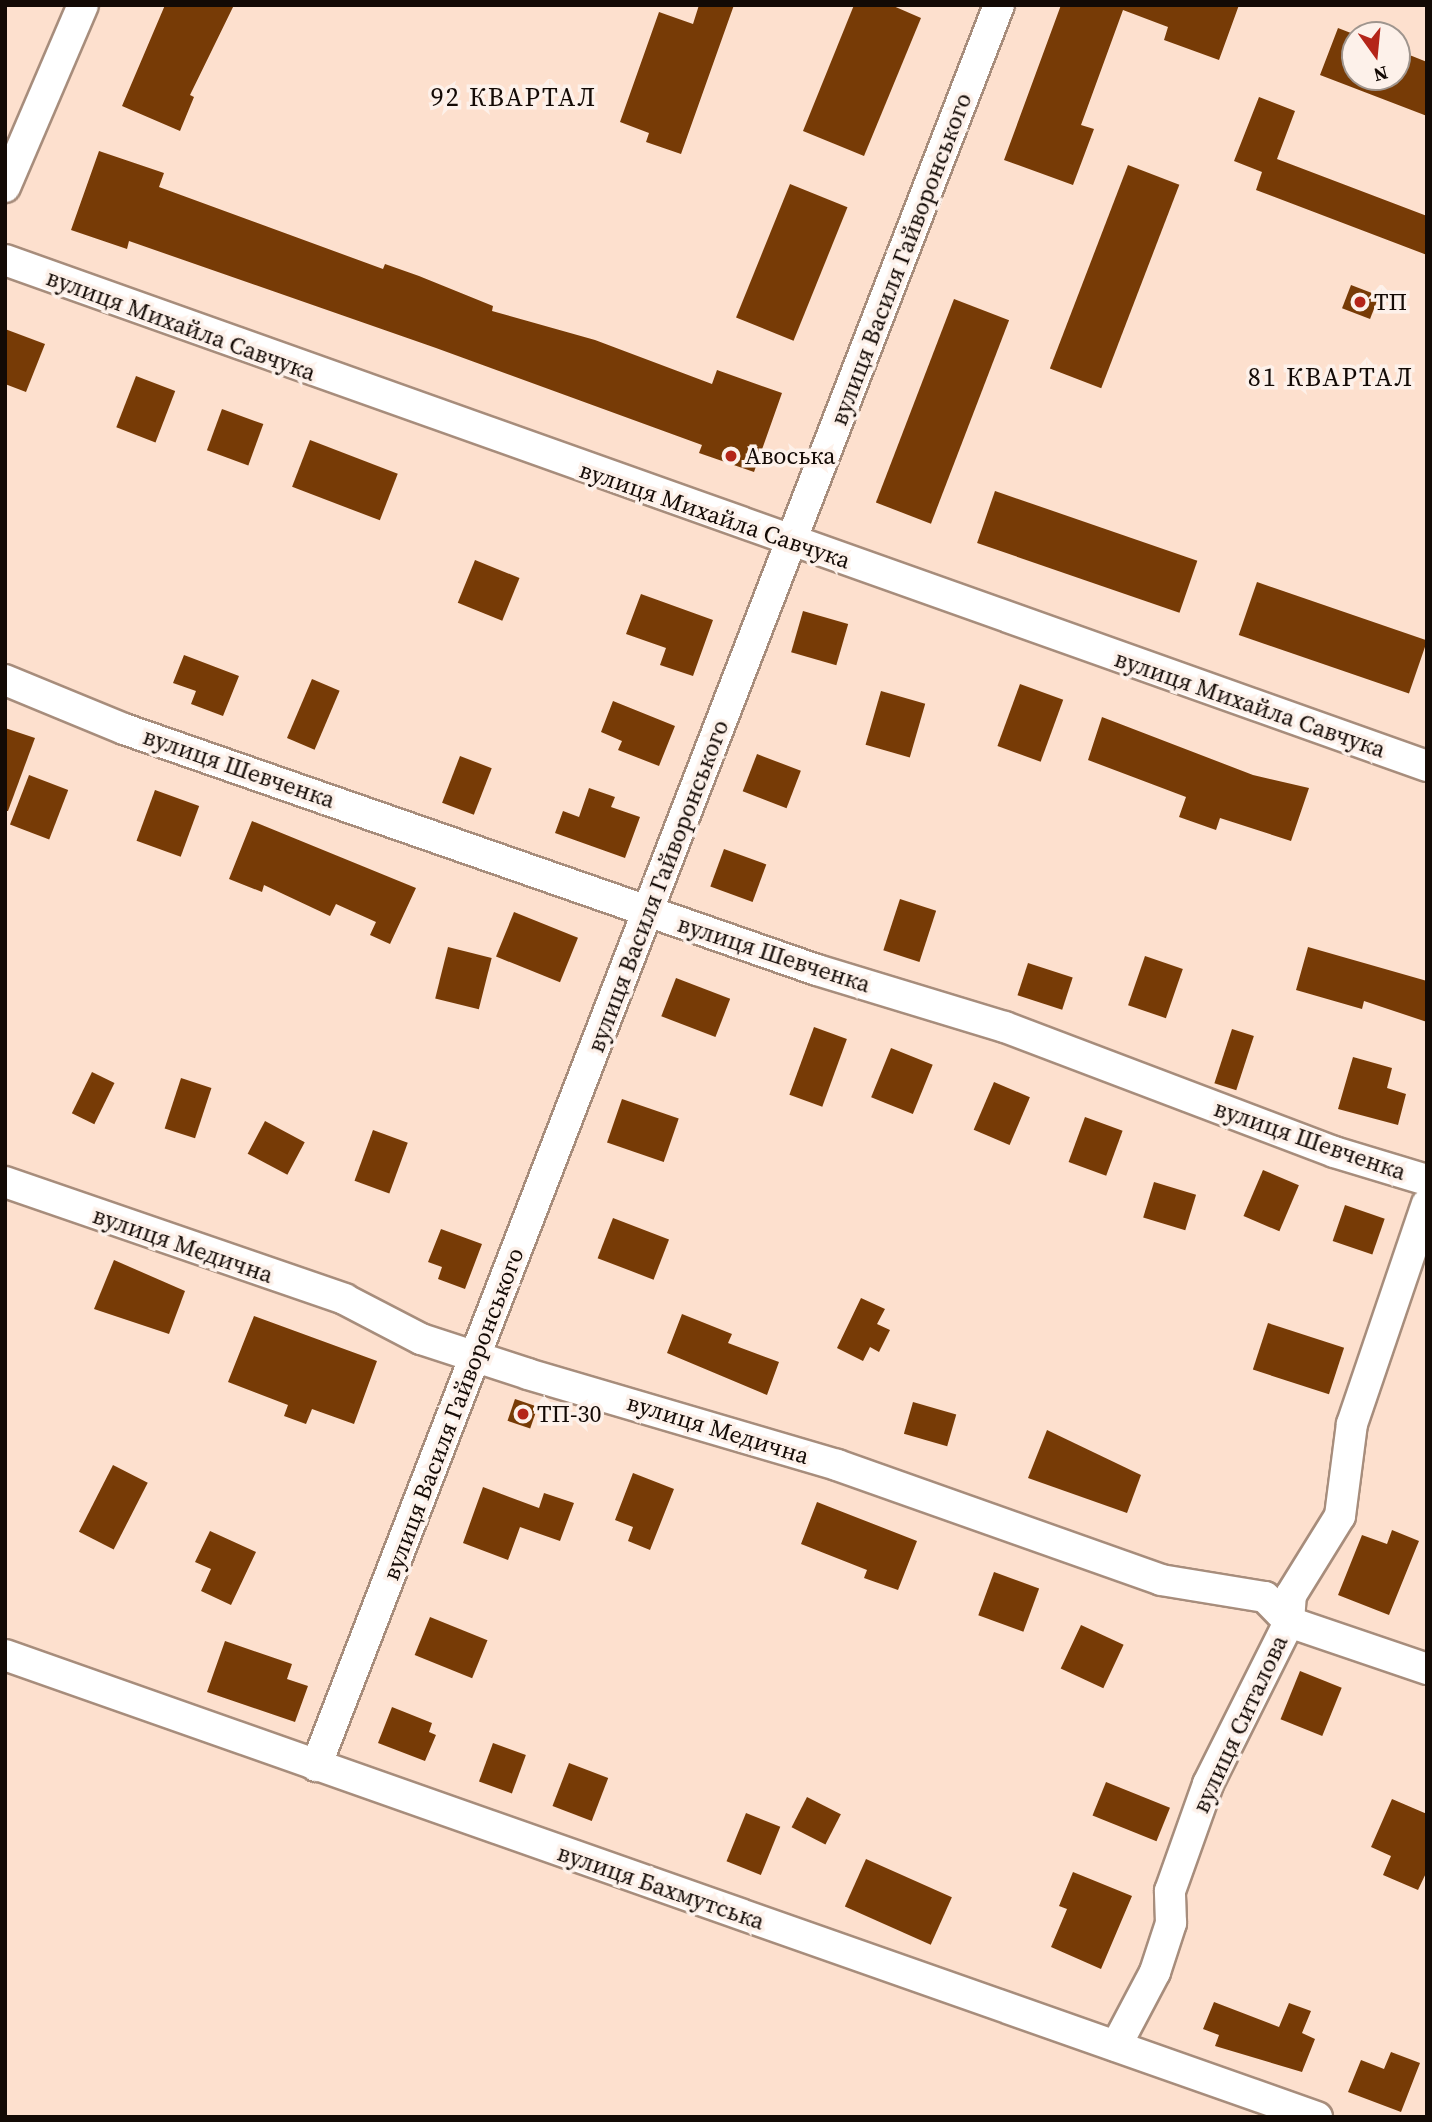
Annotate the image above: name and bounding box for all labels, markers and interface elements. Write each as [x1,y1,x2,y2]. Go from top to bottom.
north arrow [1341,21,1411,91]
text: N [1371,60,1391,89]
district label: 92 КВАРТАЛ [432,82,596,114]
street label: вулиця Василя Гайворонського [824,89,978,429]
street label: вулиця Михайла Савчука [42,263,320,387]
place label: ТП [1374,288,1407,316]
marker: ТП [1352,294,1368,310]
district label: 81 КВАРТАЛ [1249,362,1413,394]
place label: Авоська [745,442,836,470]
marker: Авоська [723,448,739,464]
street label: вулиця Михайла Савчука [576,455,854,575]
street label: вулиця Михайла Савчука [1111,644,1389,764]
street label: вулиця Василя Гайворонського [581,716,735,1056]
street label: вулиця Шевченка [139,722,339,814]
street label: вулиця Шевченка [674,909,874,999]
street label: вулиця Шевченка [1210,1094,1410,1186]
street label: вулиця Медична [89,1201,277,1289]
street label: вулиця Василя Гайворонського [376,1244,530,1584]
street label: вулиця Медична [624,1388,812,1470]
place label: ТП-30 [537,1400,602,1428]
marker: ТП-30 [515,1406,531,1422]
street label: вулиця Ситалова [1186,1631,1294,1817]
street label: вулиця Бахмутська [554,1838,768,1936]

